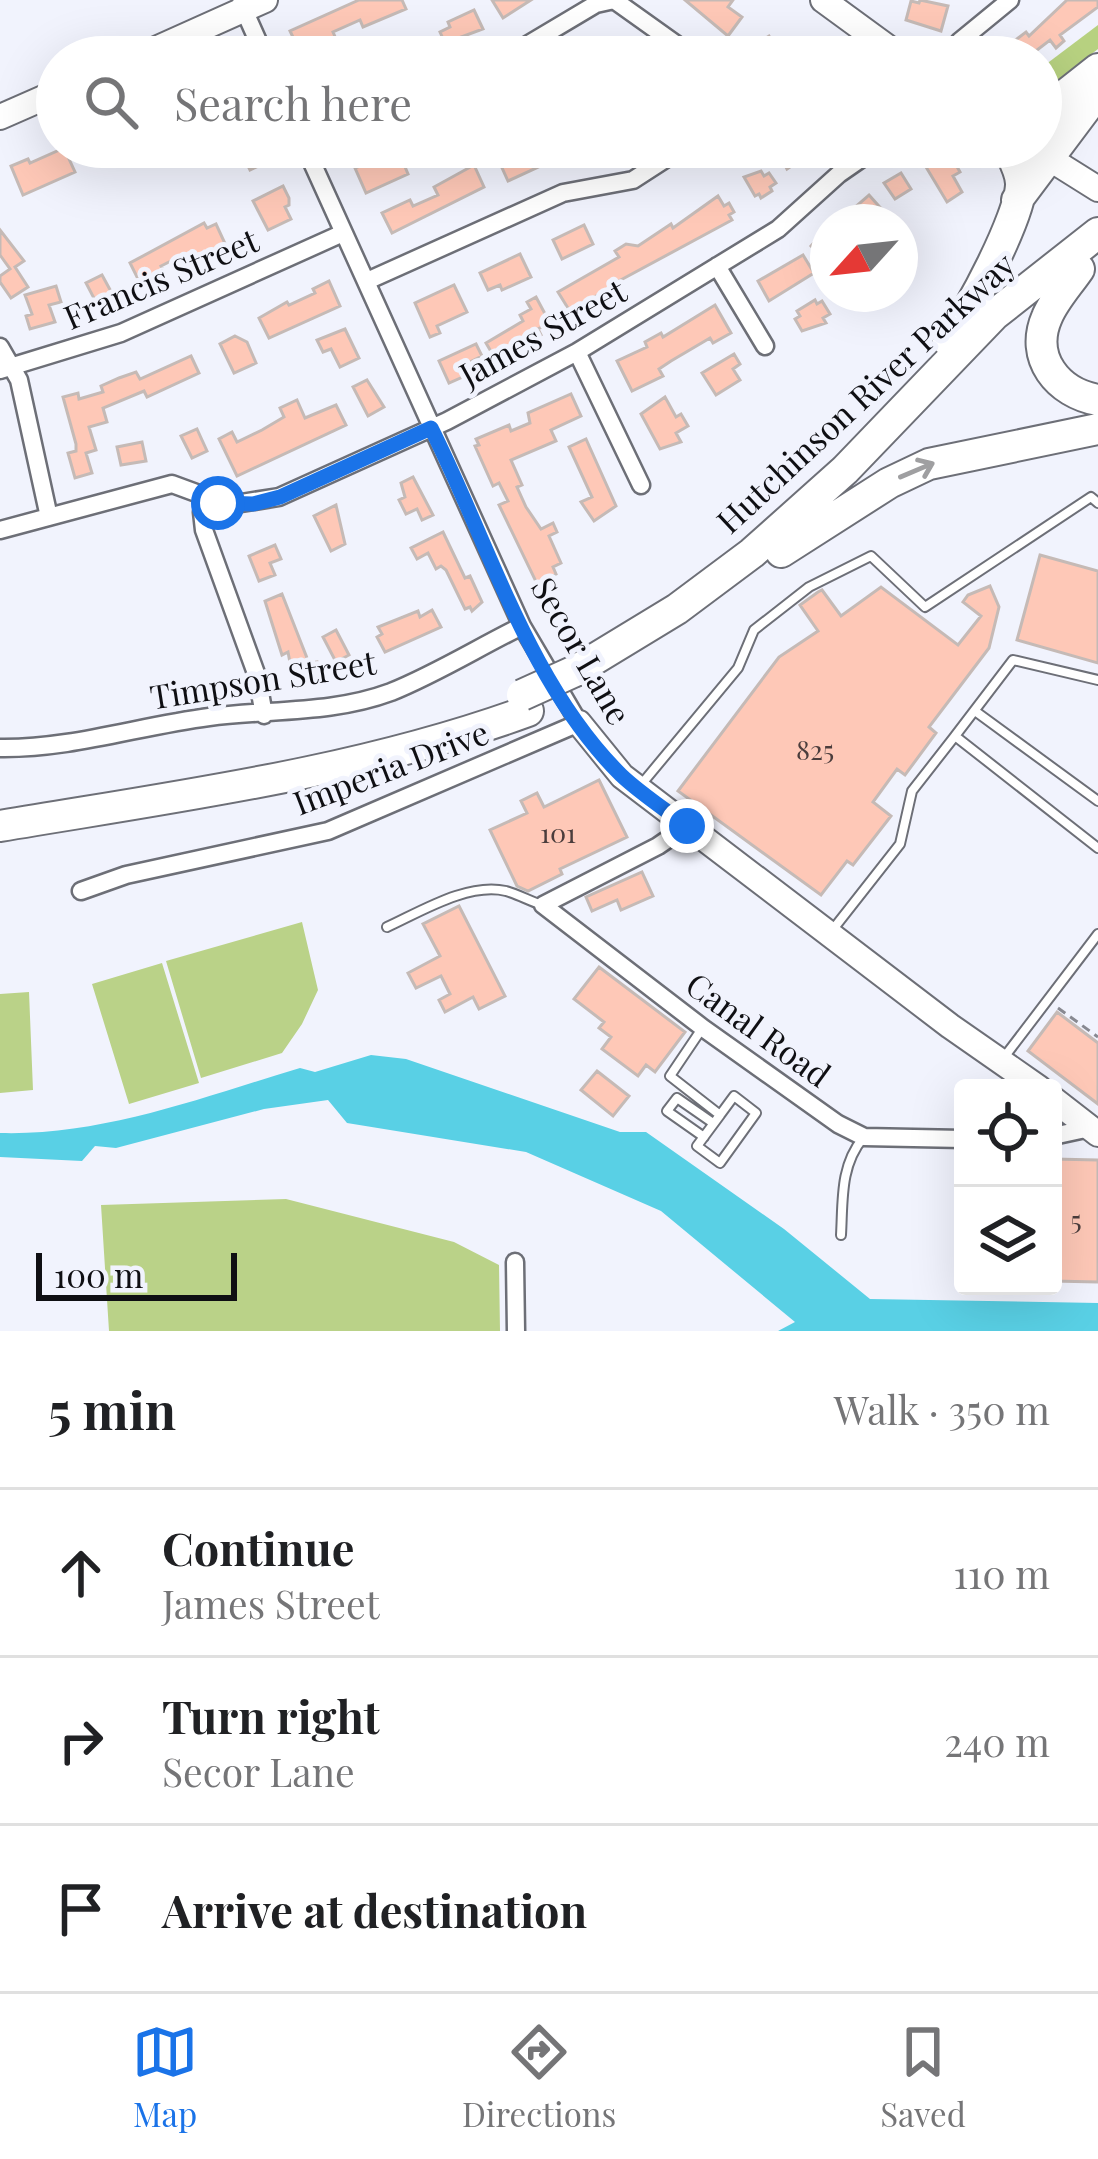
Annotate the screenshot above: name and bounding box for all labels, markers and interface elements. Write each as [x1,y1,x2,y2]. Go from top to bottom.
search box [36,36,1062,168]
icon: search [78,69,144,135]
text: Search here [174,72,412,132]
north arrow [810,204,918,312]
street label: Francis Street [56,216,265,338]
street label: Hutchinson River Parkway [706,241,1023,542]
street label: James Street [450,267,634,396]
one-way arrow [897,458,934,479]
route start [191,476,245,530]
street label: Secor Lane [523,568,643,732]
street label: Timpson Street [147,638,380,718]
street label: Imperia Drive [286,709,494,824]
house number: 825 [796,731,834,767]
route end [660,799,714,853]
house number: 101 [540,814,576,850]
street label: Canal Road [678,961,840,1096]
map controls [954,1079,1062,1295]
button: locate [954,1079,1062,1187]
button: layers [954,1187,1062,1295]
house number: 5 [1070,1201,1082,1237]
scale bar [36,1247,237,1300]
text: 100 m [54,1252,143,1296]
text: 5 min [48,1375,176,1443]
text: Walk · 350 m [834,1383,1050,1435]
text: Continue [162,1517,354,1577]
icon: ahead [48,1540,114,1606]
text: 110 m [953,1547,1050,1599]
text: James Street [162,1577,380,1629]
text: Turn right [162,1685,380,1745]
icon: right [48,1708,114,1774]
text: 240 m [944,1715,1050,1767]
text: Secor Lane [162,1745,355,1797]
icon: arrive [48,1876,114,1942]
text: Arrive at destination [162,1879,587,1939]
tab: Map [132,2019,198,2135]
tab: Directions [462,2019,616,2135]
tab: Saved [880,2019,966,2135]

